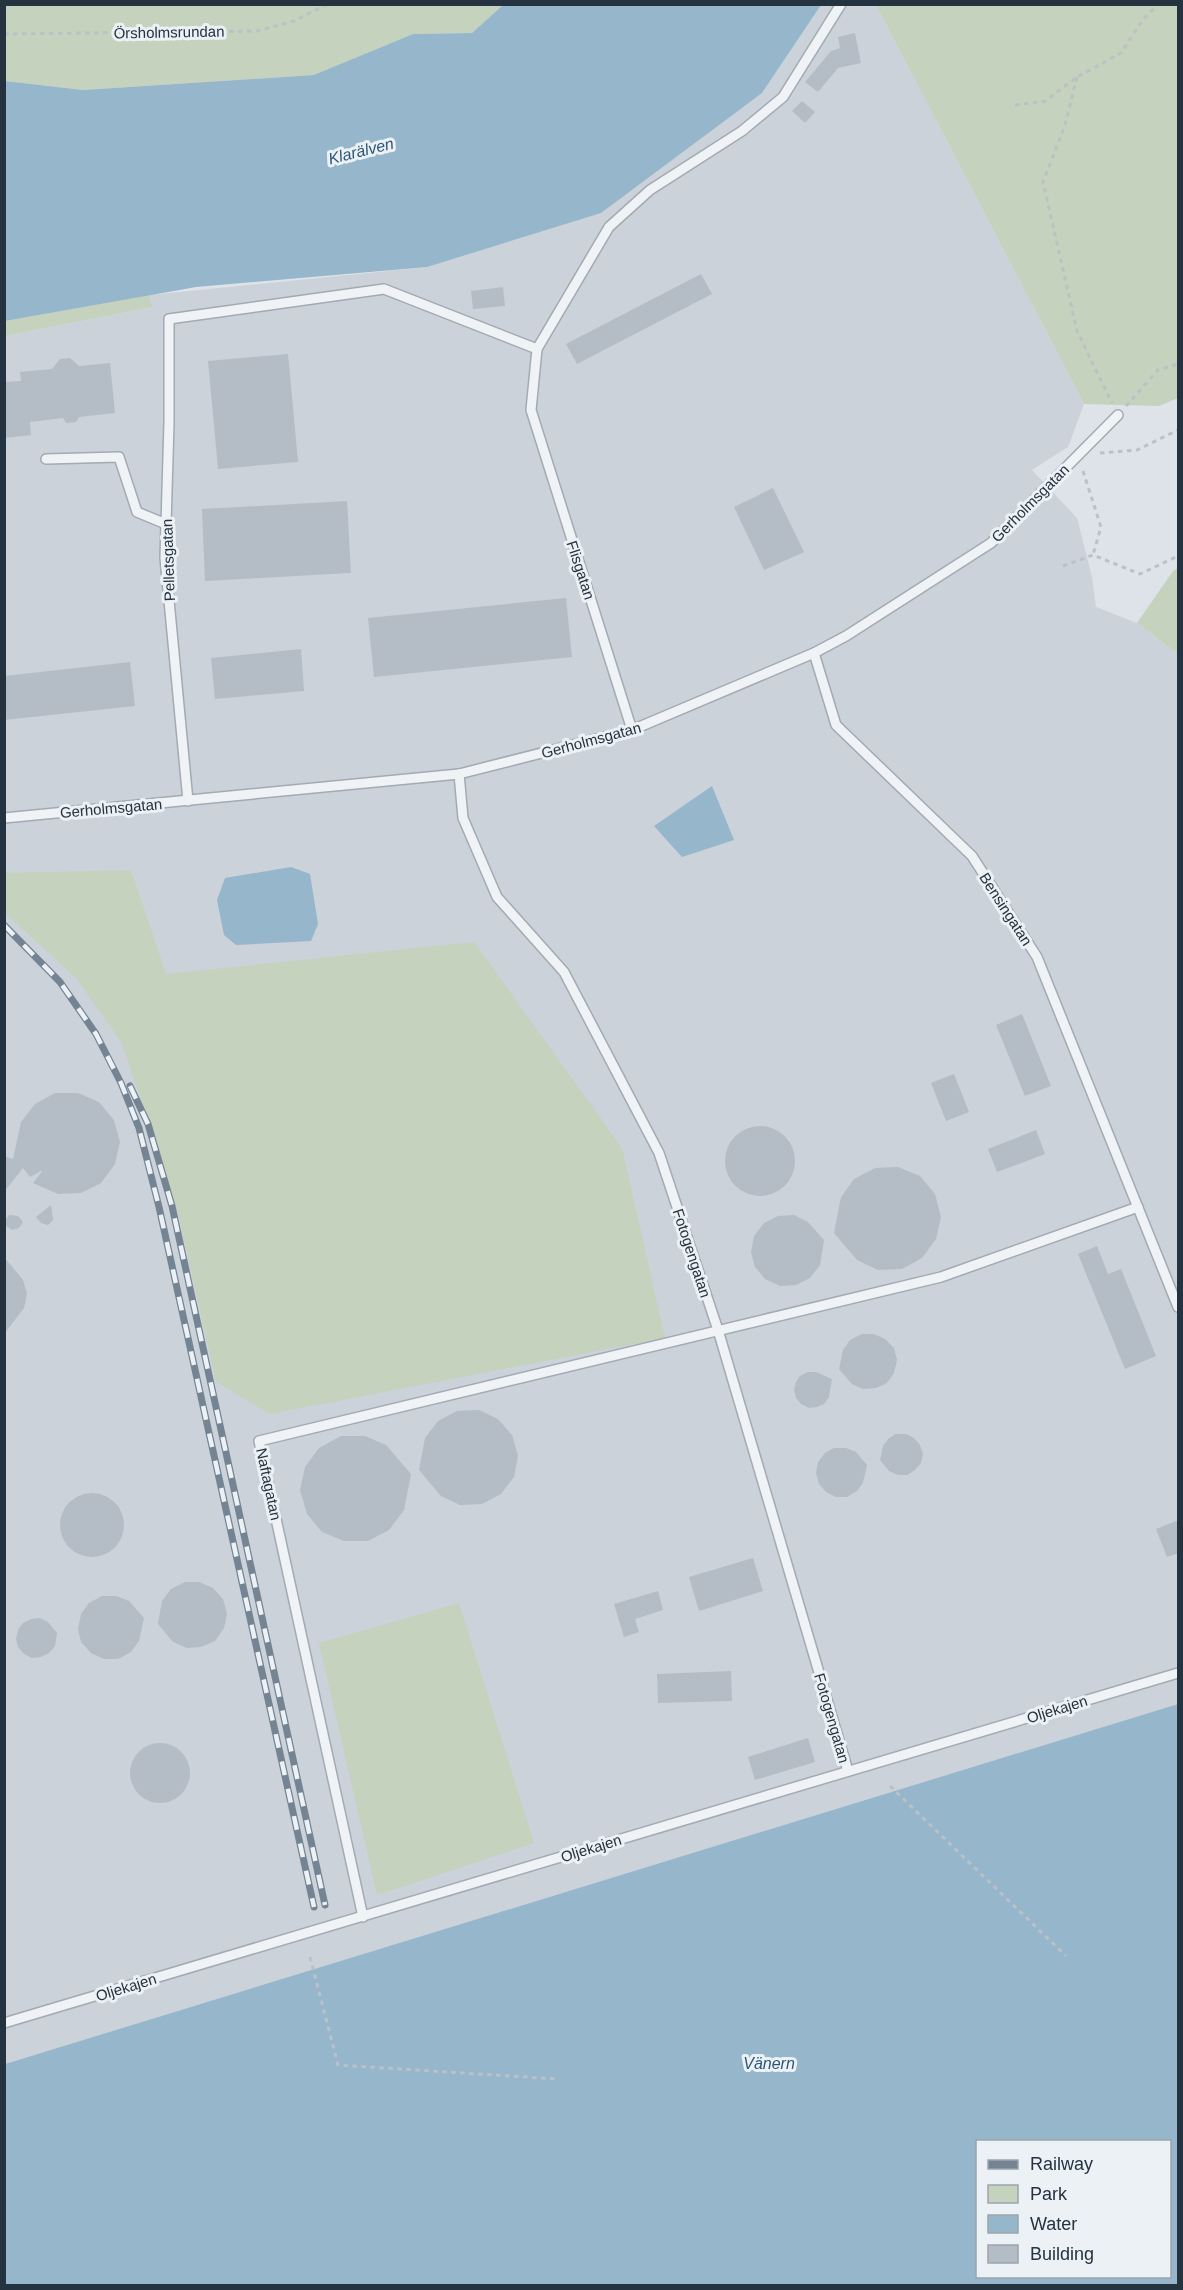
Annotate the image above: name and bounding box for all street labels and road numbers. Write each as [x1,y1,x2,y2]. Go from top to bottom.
street label: Örsholmsrundan [113,23,225,41]
street label: Gerholmsgatan [988,461,1072,545]
street label: Pelletsgatan [158,518,178,602]
street label: Flisgatan [564,538,598,602]
street label: Gerholmsgatan [539,719,643,761]
street label: Gerholmsgatan [59,795,163,821]
street label: Bensingatan [976,869,1036,949]
street label: Fotogengatan [670,1206,714,1300]
street label: Naftagatan [253,1446,285,1522]
street label: Fotogengatan [811,1671,853,1765]
street label: Oljekajen [1025,1692,1089,1726]
street label: Oljekajen [559,1831,623,1865]
street label: Oljekajen [94,1970,158,2004]

